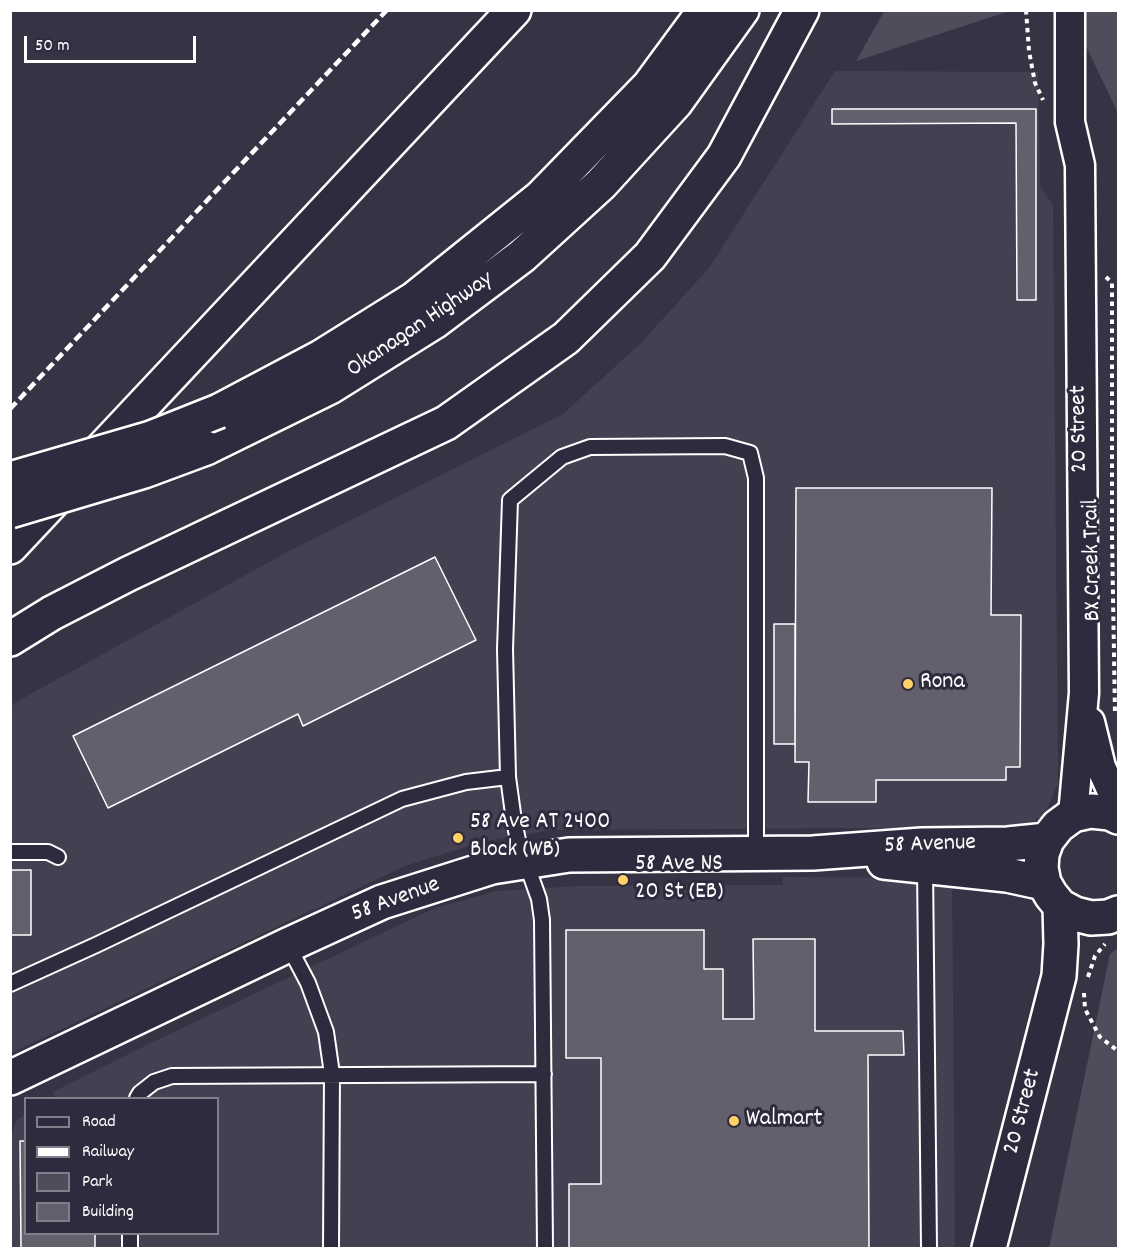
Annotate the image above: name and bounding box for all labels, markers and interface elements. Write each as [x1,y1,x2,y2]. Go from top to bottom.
scale bar [27,24,200,62]
text: 50 m [35,34,70,59]
street label: Okanagan Highway [342,266,500,386]
street label: 20 Street [1066,385,1096,473]
street label: BX Creek Trail [1079,499,1109,621]
place label: Rona [920,670,965,698]
marker: Rona [901,677,915,691]
place label: 58 Ave AT 2400 Block (WB) [470,810,610,866]
street label: 58 Avenue [884,830,976,862]
marker: 58 Ave AT 2400 Block (WB) [451,831,465,845]
place label: 58 Ave NS 20 St (EB) [635,852,723,908]
street label: 58 Avenue [348,872,444,930]
marker: 58 Ave NS 20 St (EB) [616,873,630,887]
street label: 20 Street [999,1066,1049,1158]
legend [24,1097,219,1235]
place label: Walmart [746,1107,822,1135]
text: Road [82,1110,116,1135]
marker: Walmart [727,1114,741,1128]
text: Railway [82,1140,134,1165]
text: Park [82,1170,113,1195]
text: Building [82,1200,134,1225]

